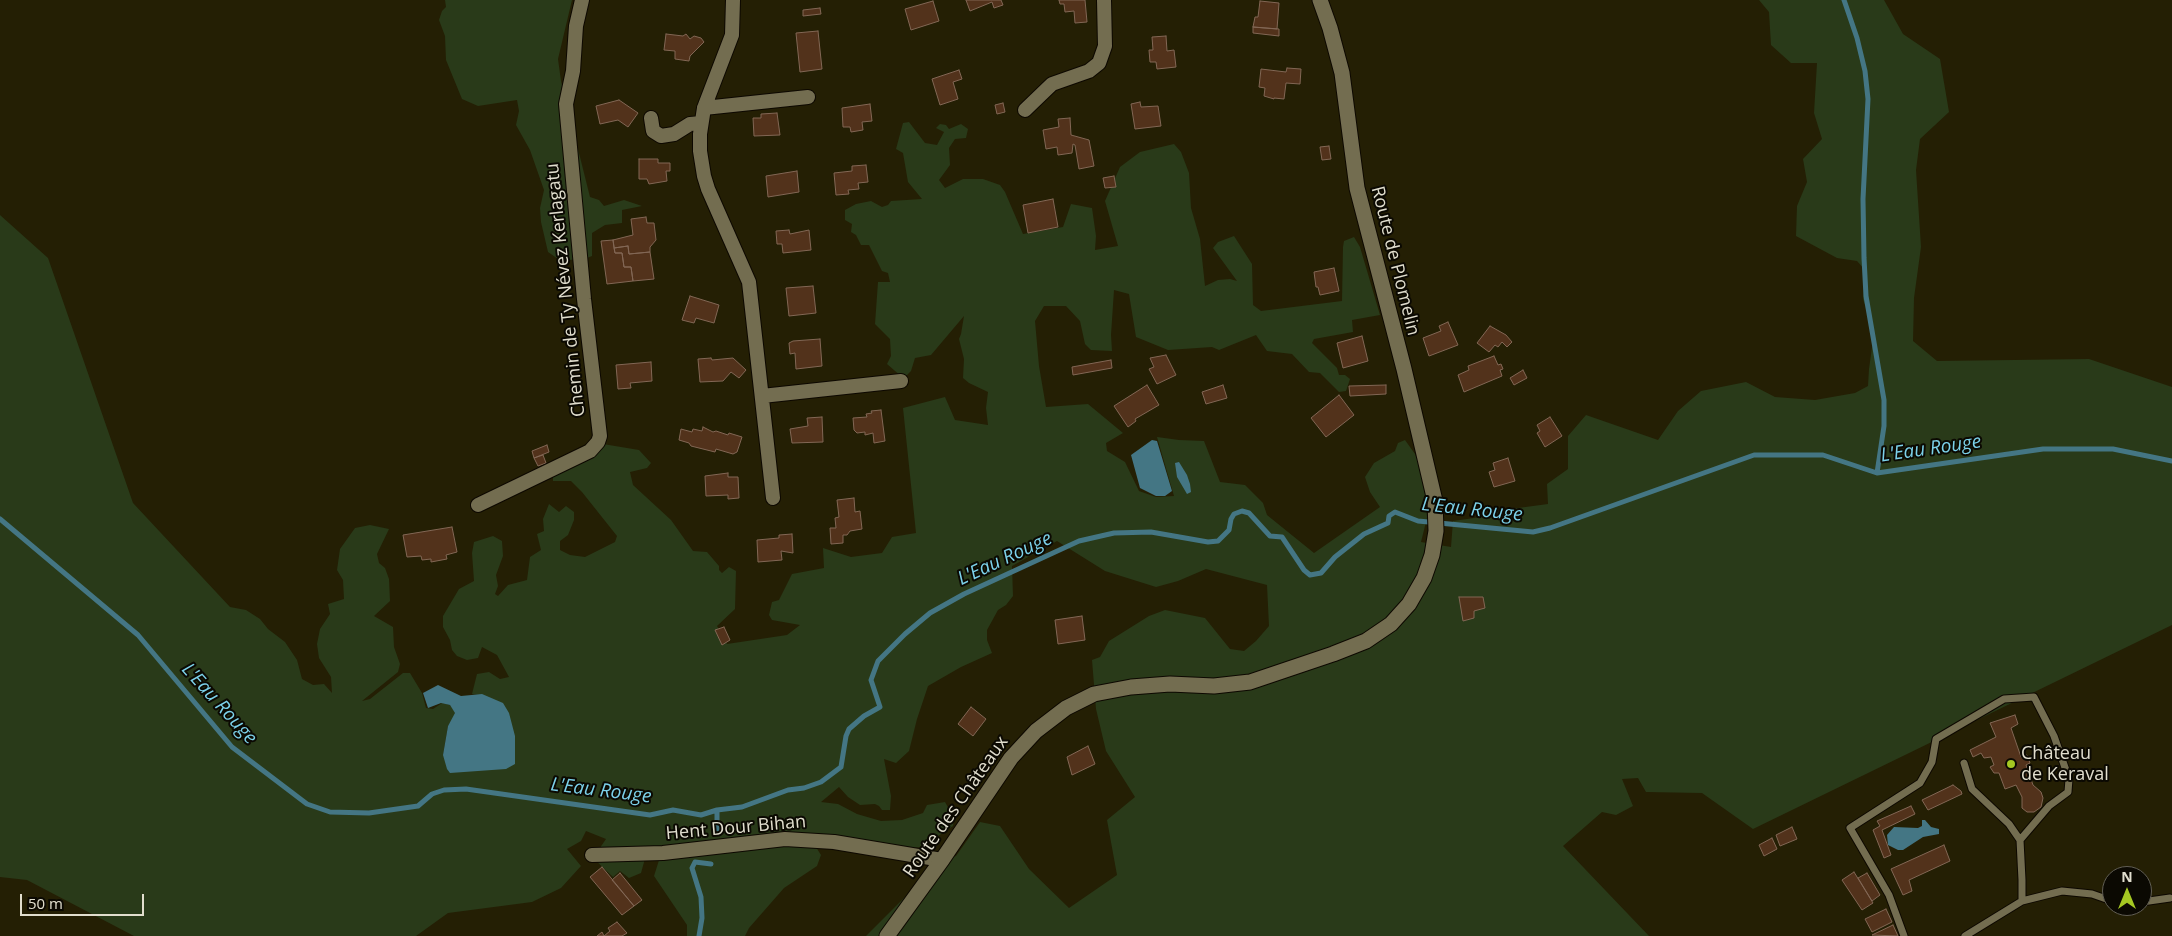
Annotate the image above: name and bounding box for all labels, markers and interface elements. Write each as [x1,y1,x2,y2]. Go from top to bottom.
street label: Chemin de Ty Névez Kerlagatu [542,162,590,418]
street label: Route de Plomelin [1366,184,1424,338]
water label: L'Eau Rouge [1879,431,1983,467]
water label: L'Eau Rouge [1420,493,1524,527]
water label: L'Eau Rouge [954,527,1056,591]
water label: L'Eau Rouge [177,659,261,749]
street label: Route des Châteaux [899,732,1013,882]
place label: Château de Keraval [2021,743,2109,786]
marker: Château de Keraval [2005,758,2017,770]
water label: L'Eau Rouge [549,774,653,808]
street label: Hent Dour Bihan [665,811,807,845]
north arrow [2102,866,2152,916]
text: N [2121,867,2133,886]
scale bar [22,884,146,916]
text: 50 m [28,893,63,913]

